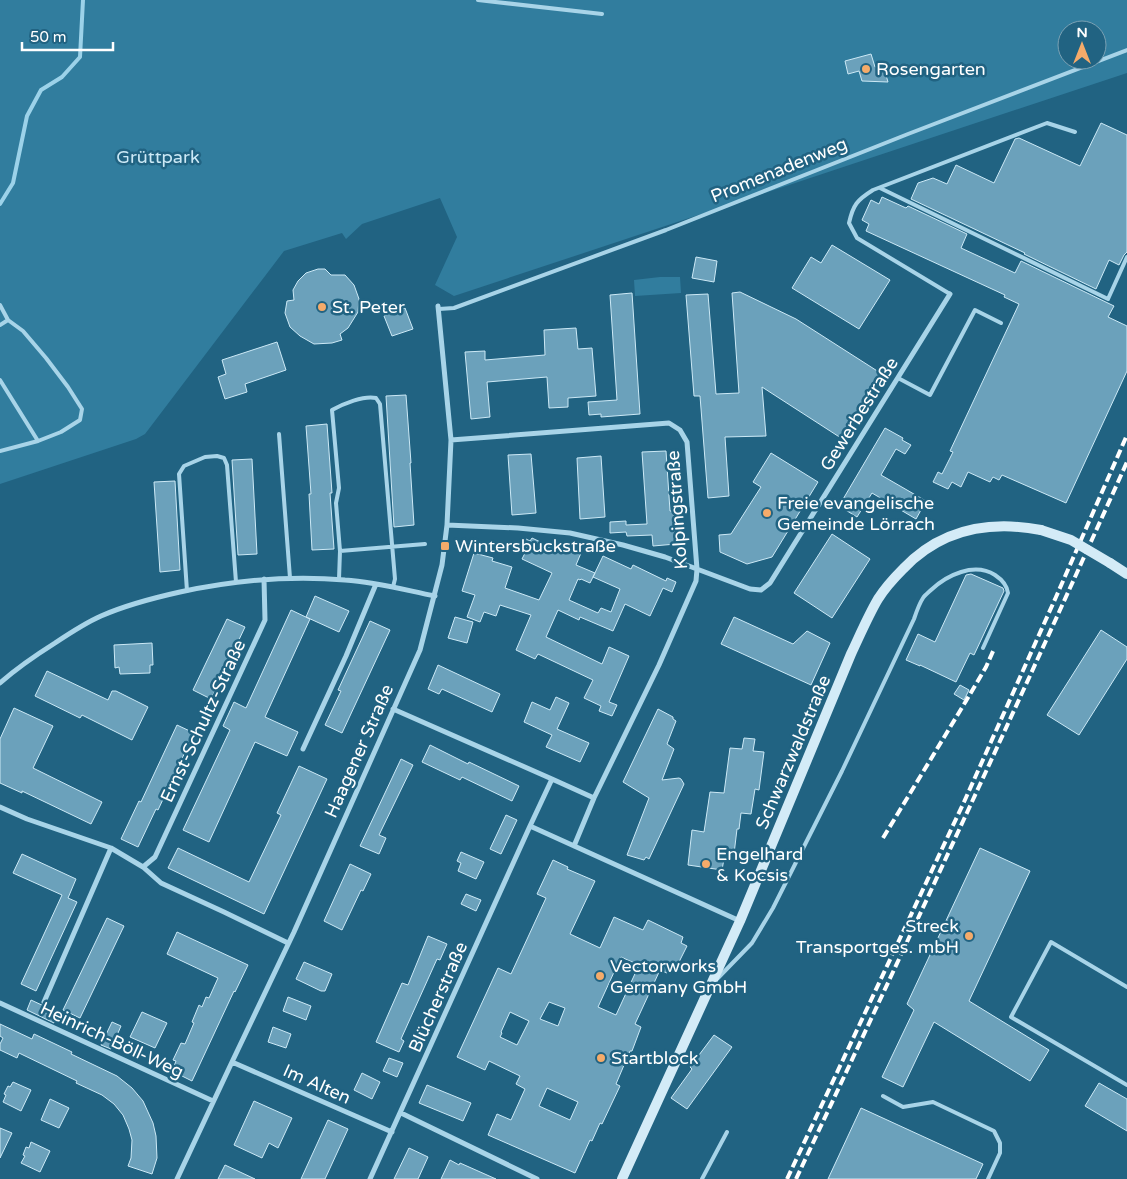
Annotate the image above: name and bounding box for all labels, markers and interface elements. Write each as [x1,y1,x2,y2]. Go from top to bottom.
scale bar [22,20,114,52]
north arrow [1057,20,1107,70]
text: N [1076,24,1088,41]
text: 50 m [30,28,67,46]
place label: Rosengarten [876,58,986,80]
marker: Rosengarten [860,63,872,75]
street label: Promenadenweg [707,133,851,207]
park label: Grüttpark [116,146,200,168]
place label: St. Peter [332,296,405,318]
marker: St. Peter [316,301,328,313]
street label: Gewerbestraße [815,353,903,475]
street label: Kolpingstraße [662,450,692,570]
place label: Freie evangelische Gemeinde Lörrach [777,492,935,535]
marker: Freie evangelische Gemeinde Lörrach [761,507,773,519]
place label: Wintersbuckstraße [455,535,616,557]
marker: Wintersbuckstraße [439,540,451,552]
street label: Ernst-Schultz-Straße [156,636,250,806]
street label: Schwarzwaldstraße [751,672,835,832]
street label: Haagener Straße [320,681,398,821]
place label: Engelhard & Kocsis [716,843,803,886]
marker: Engelhard & Kocsis [700,858,712,870]
place label: Streck Transportges. mbH [796,915,959,958]
marker: Streck Transportges. mbH [963,930,975,942]
street label: Blücherstraße [404,938,472,1056]
place label: Vectorworks Germany GmbH [610,955,747,998]
marker: Vectorworks Germany GmbH [594,970,606,982]
street label: Heinrich-Böll-Weg [37,997,187,1083]
place label: Startblock [611,1047,699,1069]
marker: Startblock [595,1052,607,1064]
street label: Im Alten [280,1059,354,1109]

